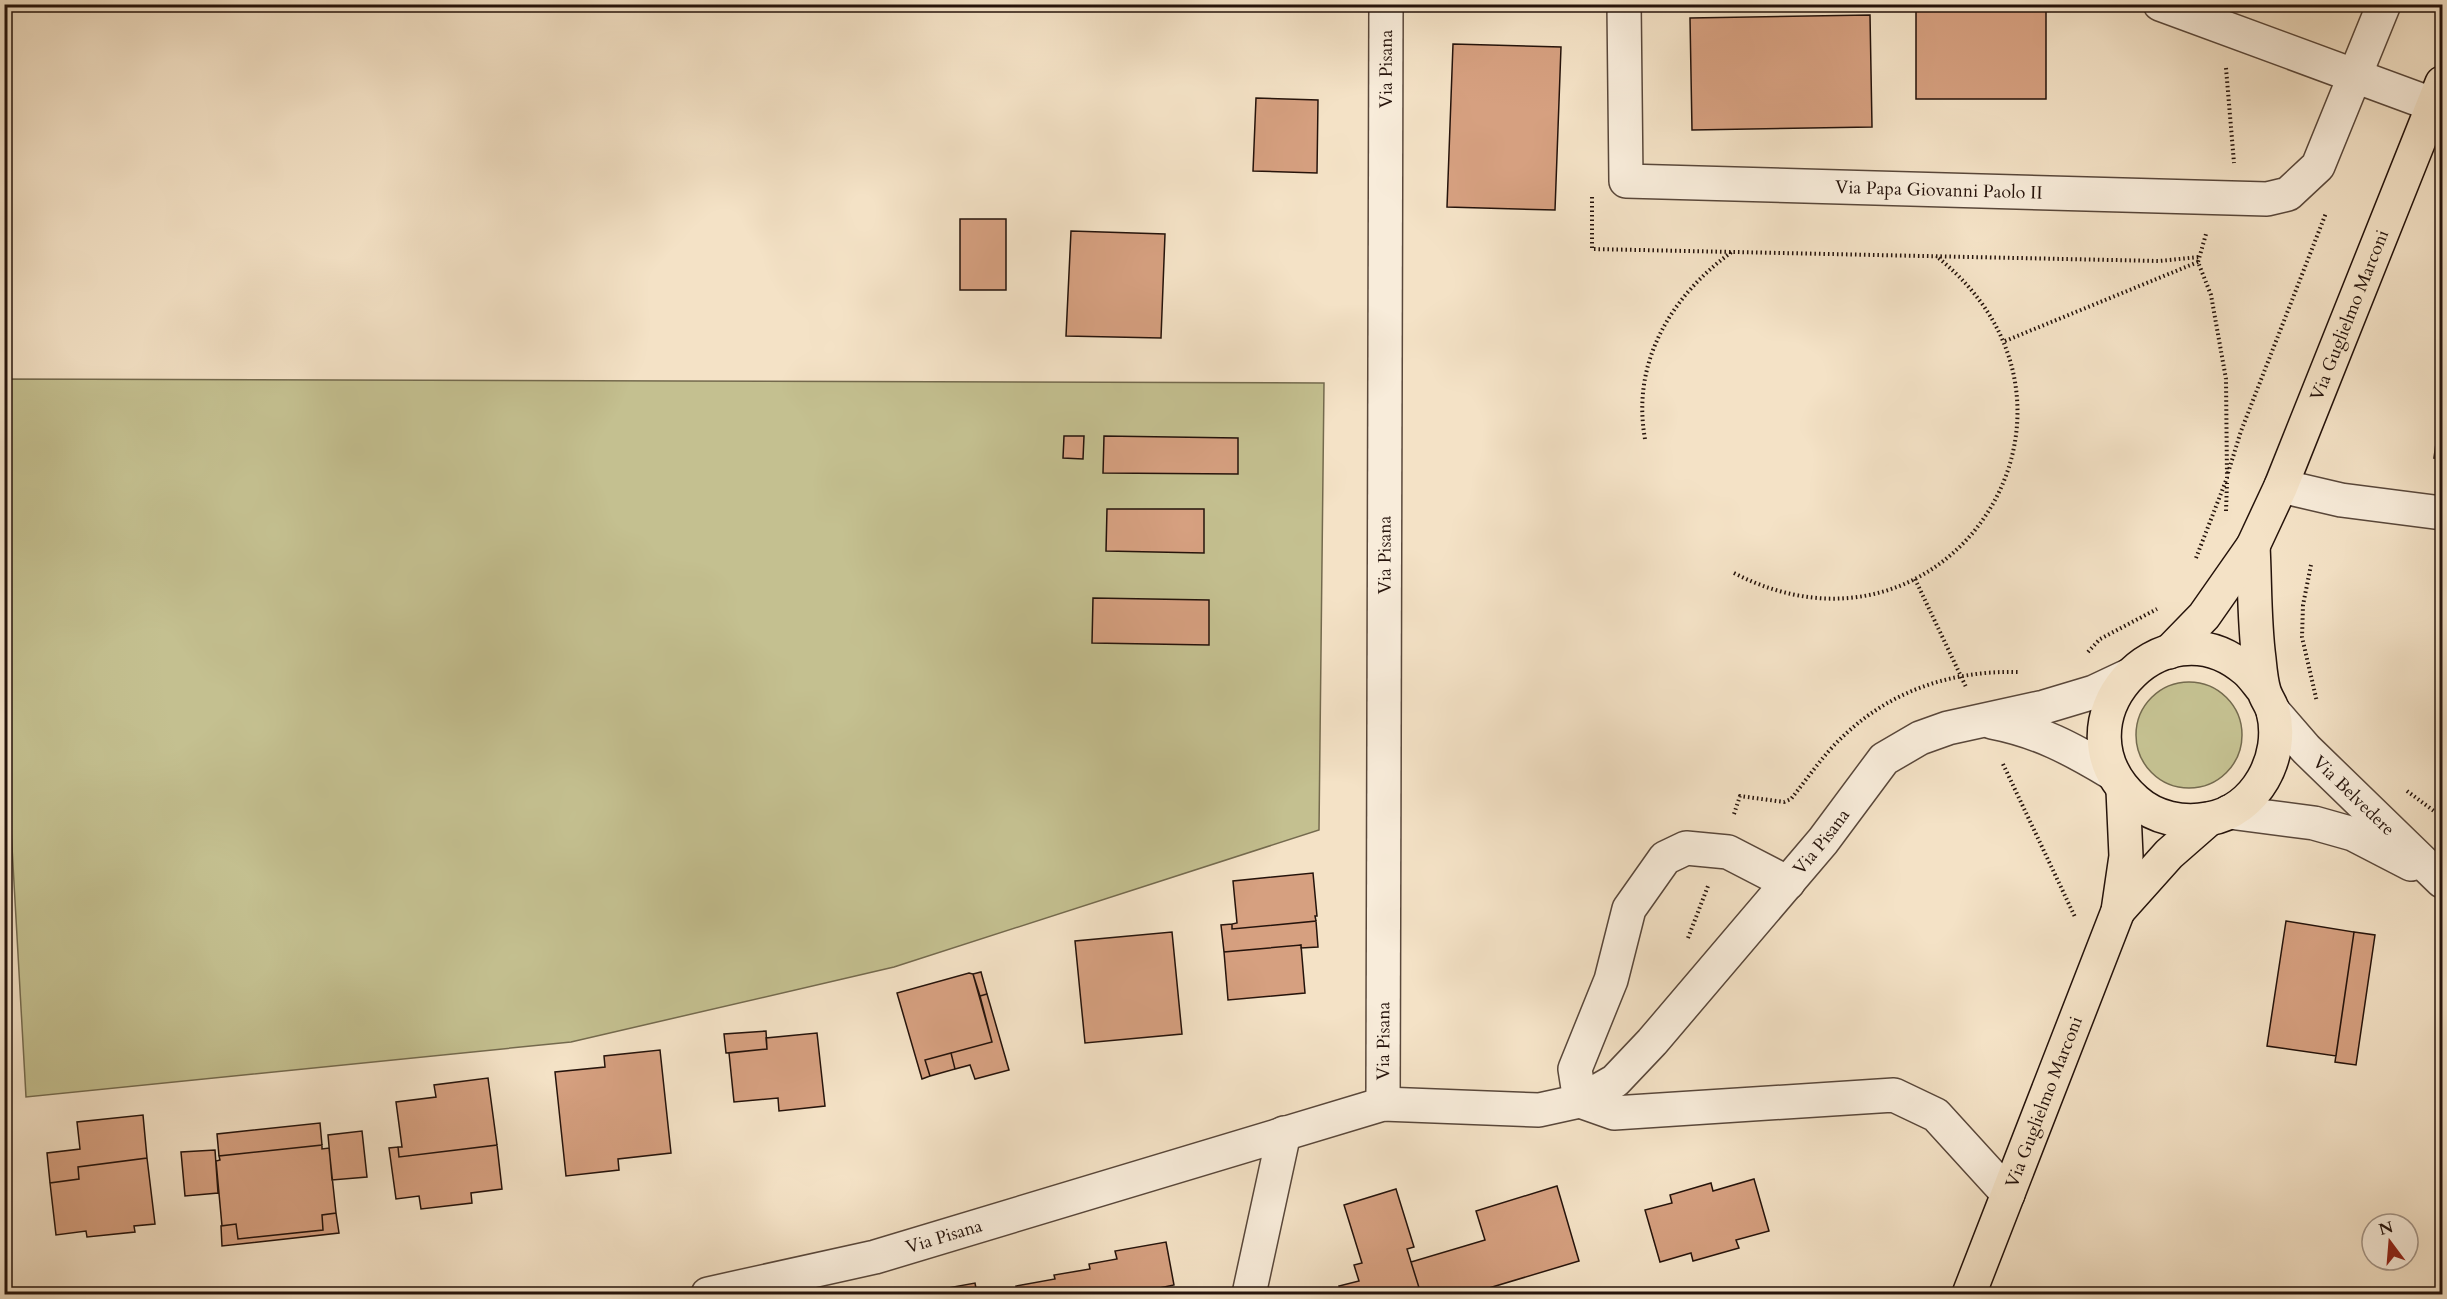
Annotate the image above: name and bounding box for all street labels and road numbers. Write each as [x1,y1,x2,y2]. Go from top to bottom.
street label: Via Pisana [1374,30,1399,108]
street label: Via Papa Giovanni Paolo II [1835,175,2043,206]
street label: Via Guglielmo Marconi [2304,226,2395,404]
street label: Via Pisana [1372,516,1398,594]
street label: Via Belvedere [2307,750,2400,842]
street label: Via Pisana [1787,804,1856,881]
street label: Via Pisana [1371,1002,1396,1080]
street label: Via Guglielmo Marconi [2000,1013,2089,1192]
street label: Via Pisana [903,1213,985,1260]

